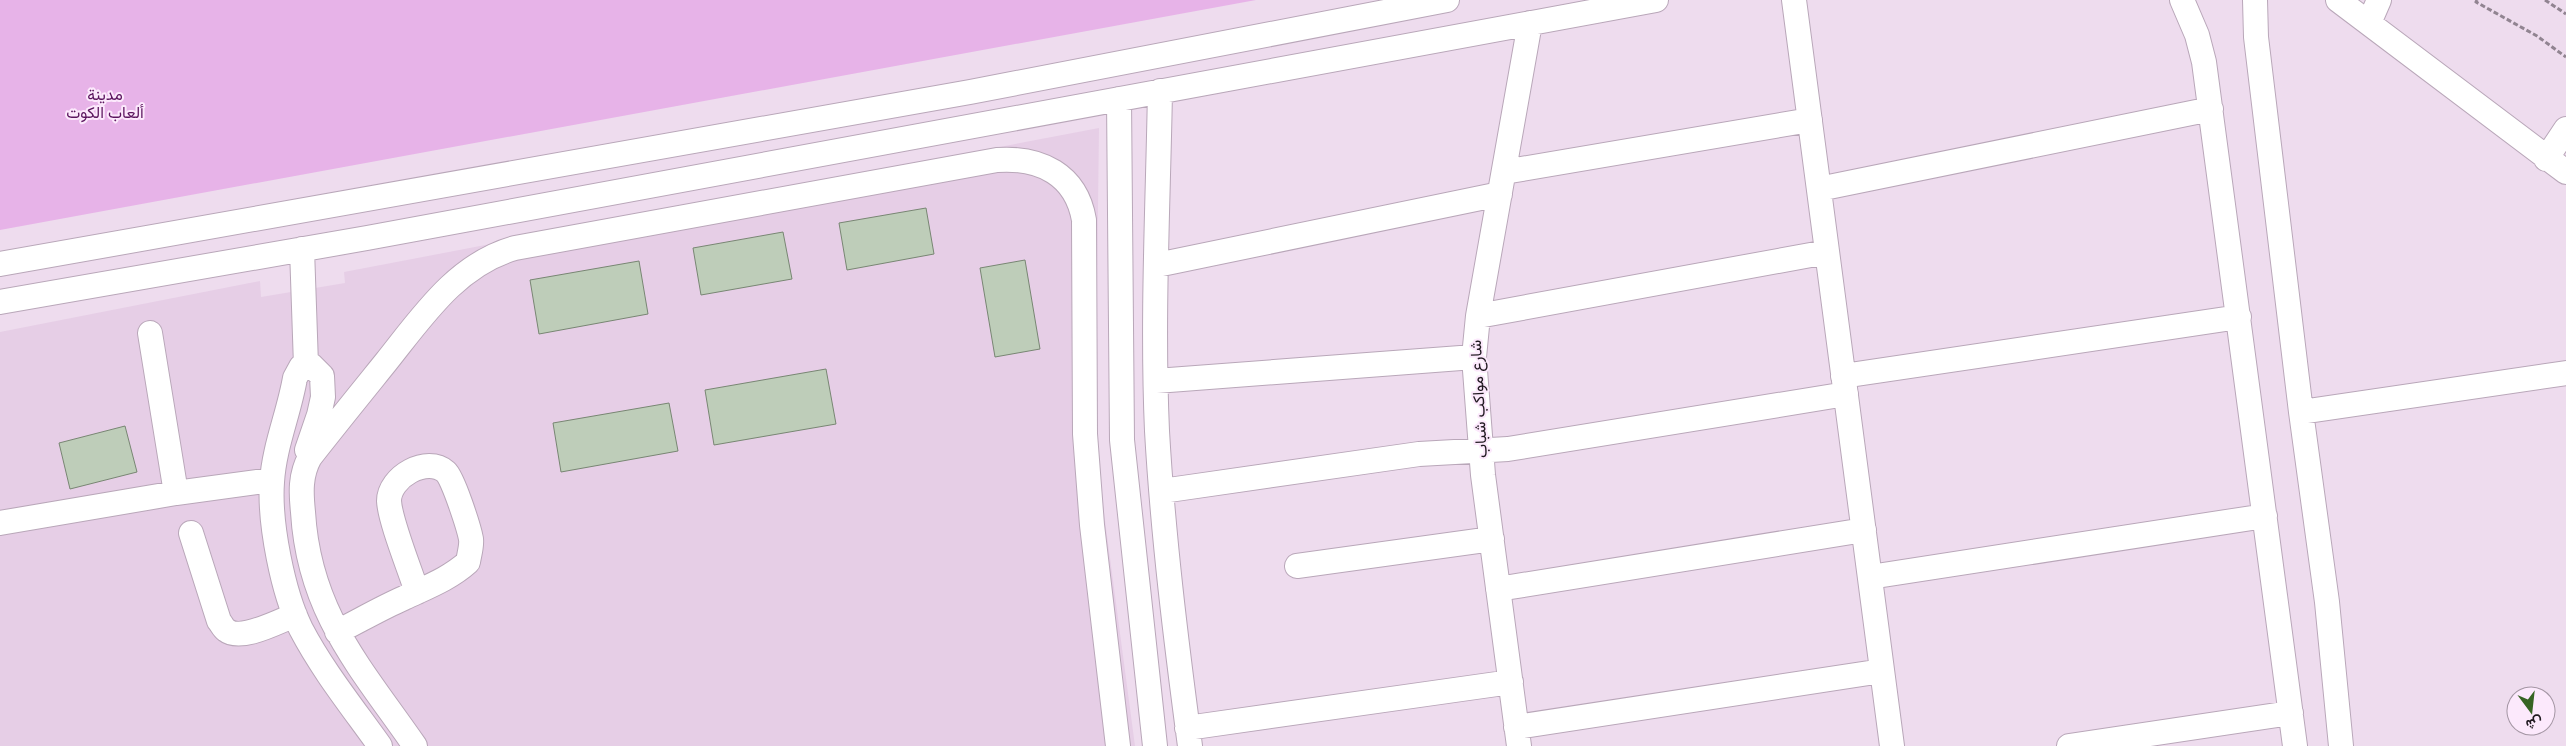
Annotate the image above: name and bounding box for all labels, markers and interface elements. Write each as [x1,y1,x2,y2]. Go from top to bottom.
park label: مدينة ألعاب الكوت [66,85,144,123]
street label: شارع مواكب شباب [1466,339,1493,459]
north arrow [2506,686,2556,736]
text: ش [2524,713,2545,734]

